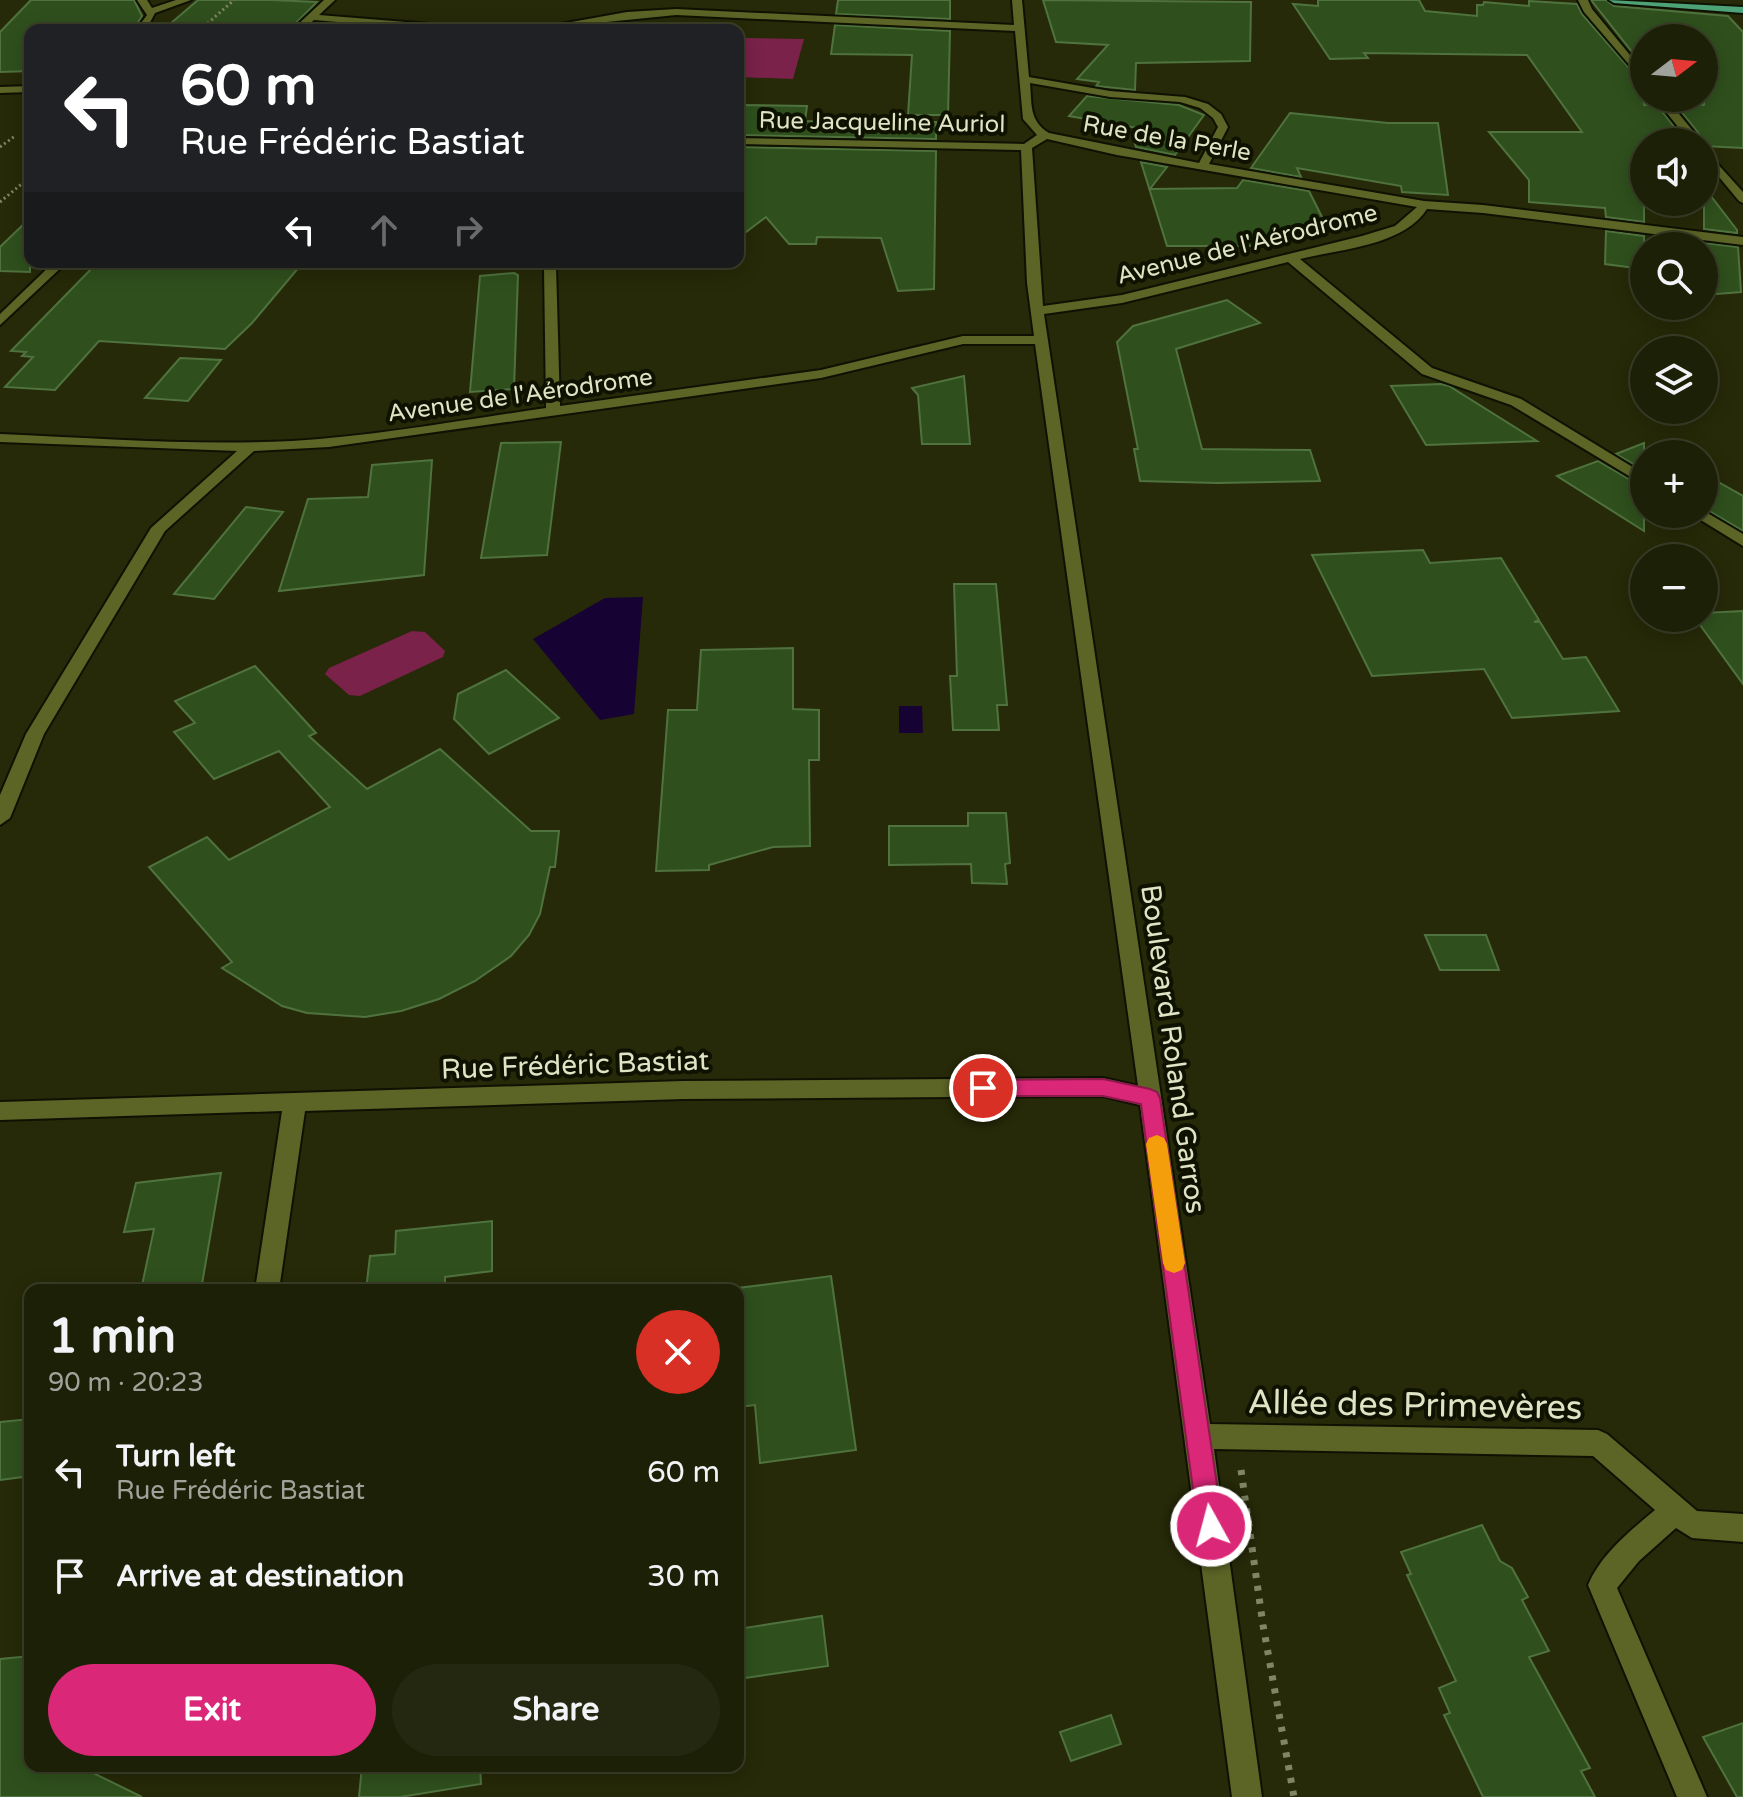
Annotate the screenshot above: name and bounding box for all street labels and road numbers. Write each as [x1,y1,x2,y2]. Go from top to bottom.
street label: Rue Jacqueline Auriol [758,106,1006,139]
street label: Rue de la Perle [1081,109,1253,168]
street label: Avenue de l'Aérodrome [1114,198,1380,291]
street label: Avenue de l'Aérodrome [386,363,654,428]
street label: Boulevard Roland Garros [1133,882,1213,1216]
street label: Rue Frédéric Bastiat [440,1043,710,1087]
street label: Allée des Primevères [1247,1382,1583,1429]

